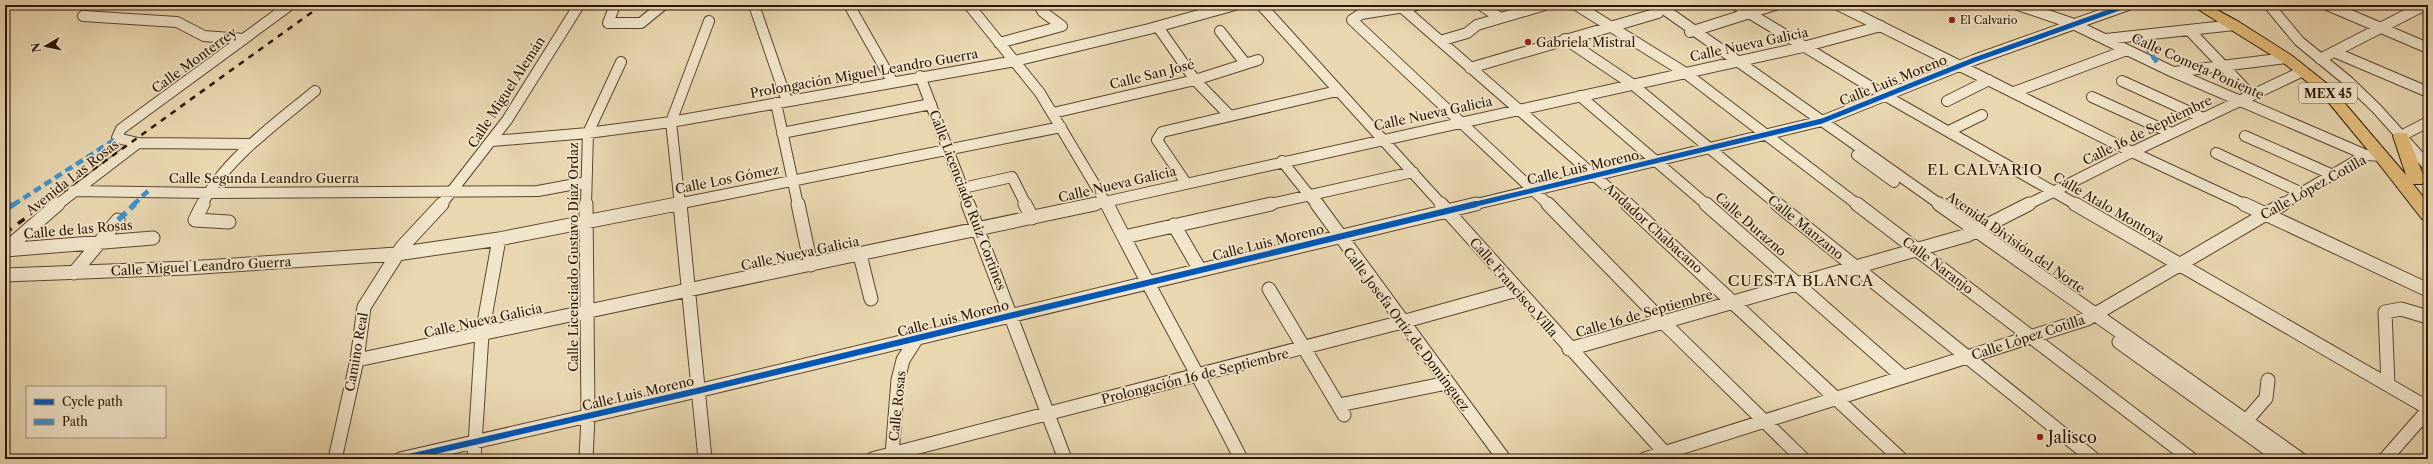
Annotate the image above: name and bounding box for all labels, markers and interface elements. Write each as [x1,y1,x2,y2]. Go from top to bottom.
place label: El Calvario [1960,13,2018,27]
marker: El Calvario [1947,15,1957,25]
street label: Calle Monterrey [148,23,240,96]
street label: Calle Nueva Galicia [1688,24,1810,64]
north arrow [26,26,66,66]
street label: Calle Cometa Poniente [2129,30,2267,102]
street label: Calle Miguel Alemán [464,33,548,151]
place label: Gabriela Mistral [1536,34,1635,50]
marker: Gabriela Mistral [1523,37,1533,47]
text: N [28,41,44,53]
street label: Prolongación Miguel Leandro Guerra [749,45,979,101]
street label: Calle Luis Moreno [1837,51,1949,109]
street label: Calle San José [1108,56,1196,92]
road number: MEX 45 [2299,83,2357,103]
street label: Calle 16 de Septiembre [2080,92,2214,168]
street label: Calle Nueva Galicia [1372,93,1494,133]
street label: Calle Licenciado Ruiz Cortines [926,108,1010,293]
street label: Avenida Las Rosas [22,136,122,219]
street label: Calle Licenciado Gustavo Díaz Ordaz [565,142,581,372]
street label: Calle Luis Moreno [1525,146,1641,188]
street label: Calle López Cotilla [2257,151,2369,223]
district label: EL CALVARIO [1927,160,2043,179]
street label: Calle Los Gómez [674,161,781,197]
street label: Calle Nueva Galicia [1057,163,1178,205]
street label: Calle Atalo Montoya [2050,169,2168,245]
street label: Calle Segunda Leandro Guerra [169,170,359,186]
street label: Andador Chabacano [1601,179,1706,276]
street label: Avenida División del Norte [1943,187,2088,296]
street label: Calle Durazno [1712,189,1790,259]
street label: Calle Manzano [1765,192,1847,263]
street label: Calle de las Rosas [23,216,134,242]
street label: Calle Luis Moreno [1211,220,1325,264]
street label: Calle Nueva Galicia [739,233,861,273]
street label: Calle Naranjo [1899,233,1977,297]
street label: Calle Francisco Villa [1467,234,1562,340]
street label: Calle Josefa Ortiz de Domínguez [1340,244,1474,414]
street label: Calle Miguel Leandro Guerra [110,253,292,279]
district label: CUESTA BLANCA [1728,271,1874,290]
street label: Calle 16 de Septiembre [1574,286,1714,340]
street label: Calle Luis Moreno [896,296,1010,340]
street label: Calle Nueva Galicia [422,300,544,340]
street label: Camino Real [341,311,371,393]
street label: Calle López Cotilla [1969,311,2087,363]
street label: Prolongación 16 de Septiembre [1100,345,1290,407]
street label: Calle Rosas [885,370,909,442]
street label: Calle Luis Moreno [580,372,696,414]
legend [26,386,166,438]
text: Cycle path [62,394,123,409]
text: Path [62,414,88,429]
place label: Jalisco [2045,427,2097,447]
marker: Jalisco [2035,432,2045,442]

